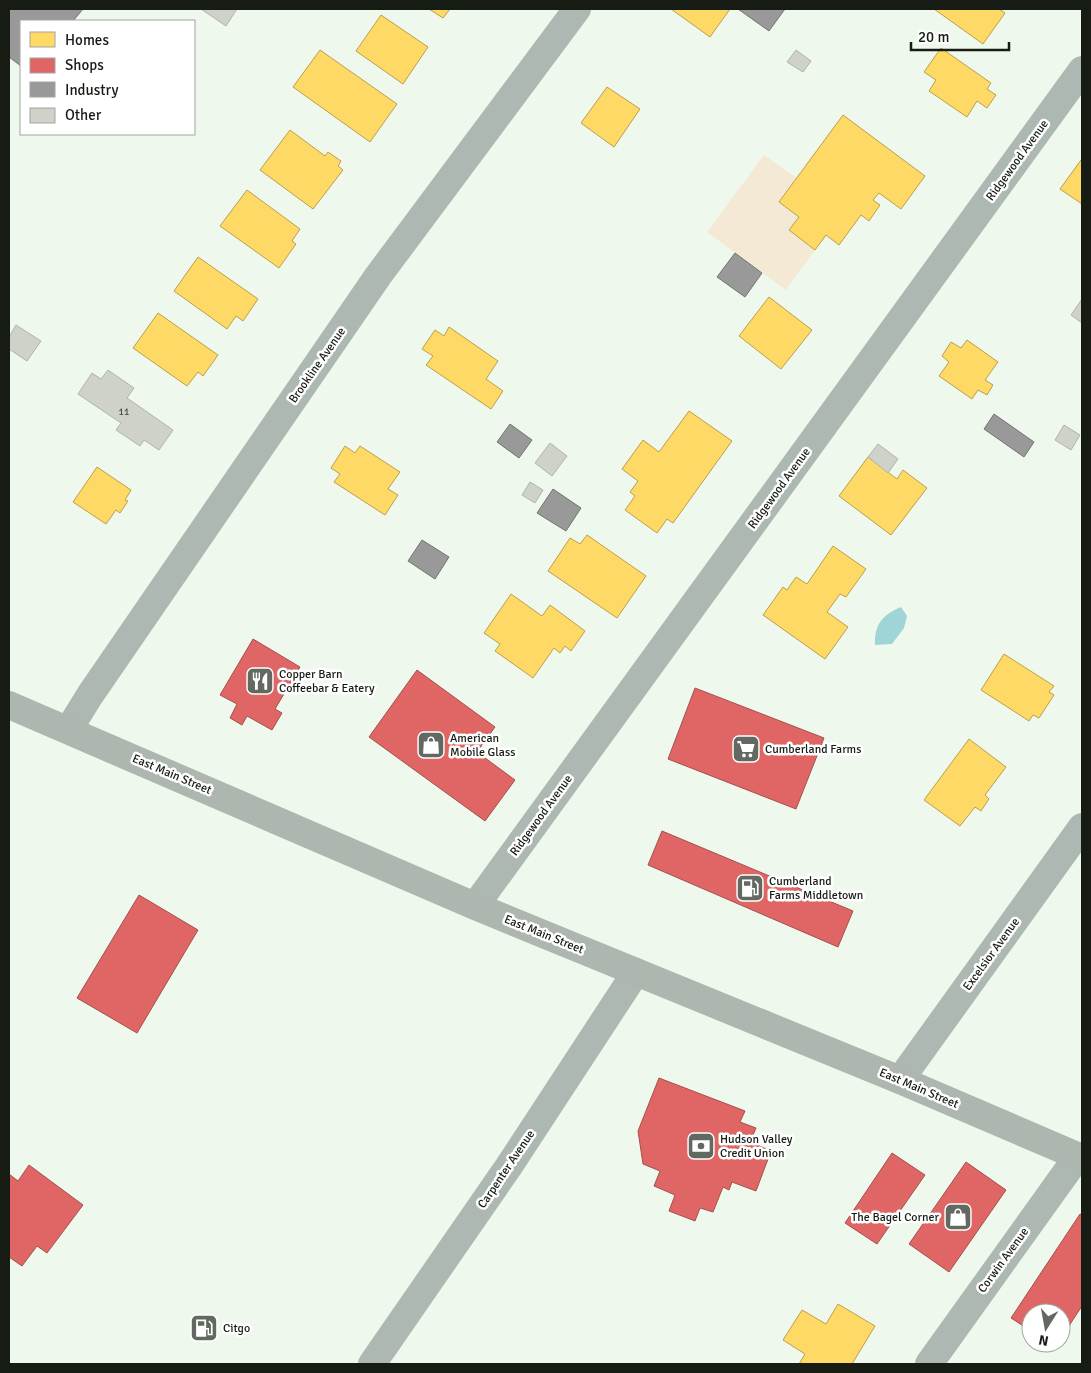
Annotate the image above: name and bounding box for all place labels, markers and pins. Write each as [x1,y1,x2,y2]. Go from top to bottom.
restaurant icon: Copper Barn Coffeebar & Eatery [245,666,275,696]
place label: Copper Barn Coffeebar & Eatery [279,667,375,696]
shop icon: American Mobile Glass [416,730,446,760]
place label: American Mobile Glass [450,731,515,760]
supermarket icon: Cumberland Farms [731,734,761,764]
place label: Cumberland Farms [765,742,861,757]
fuel station icon: Cumberland Farms Middletown [735,873,765,903]
place label: Cumberland Farms Middletown [769,874,863,903]
bank icon: Hudson Valley Credit Union [686,1131,716,1161]
place label: Hudson Valley Credit Union [720,1132,793,1161]
shop icon: The Bagel Corner [943,1202,973,1232]
place label: The Bagel Corner [851,1210,940,1225]
fuel station icon: Citgo [189,1313,219,1343]
place label: Citgo [223,1321,250,1336]

